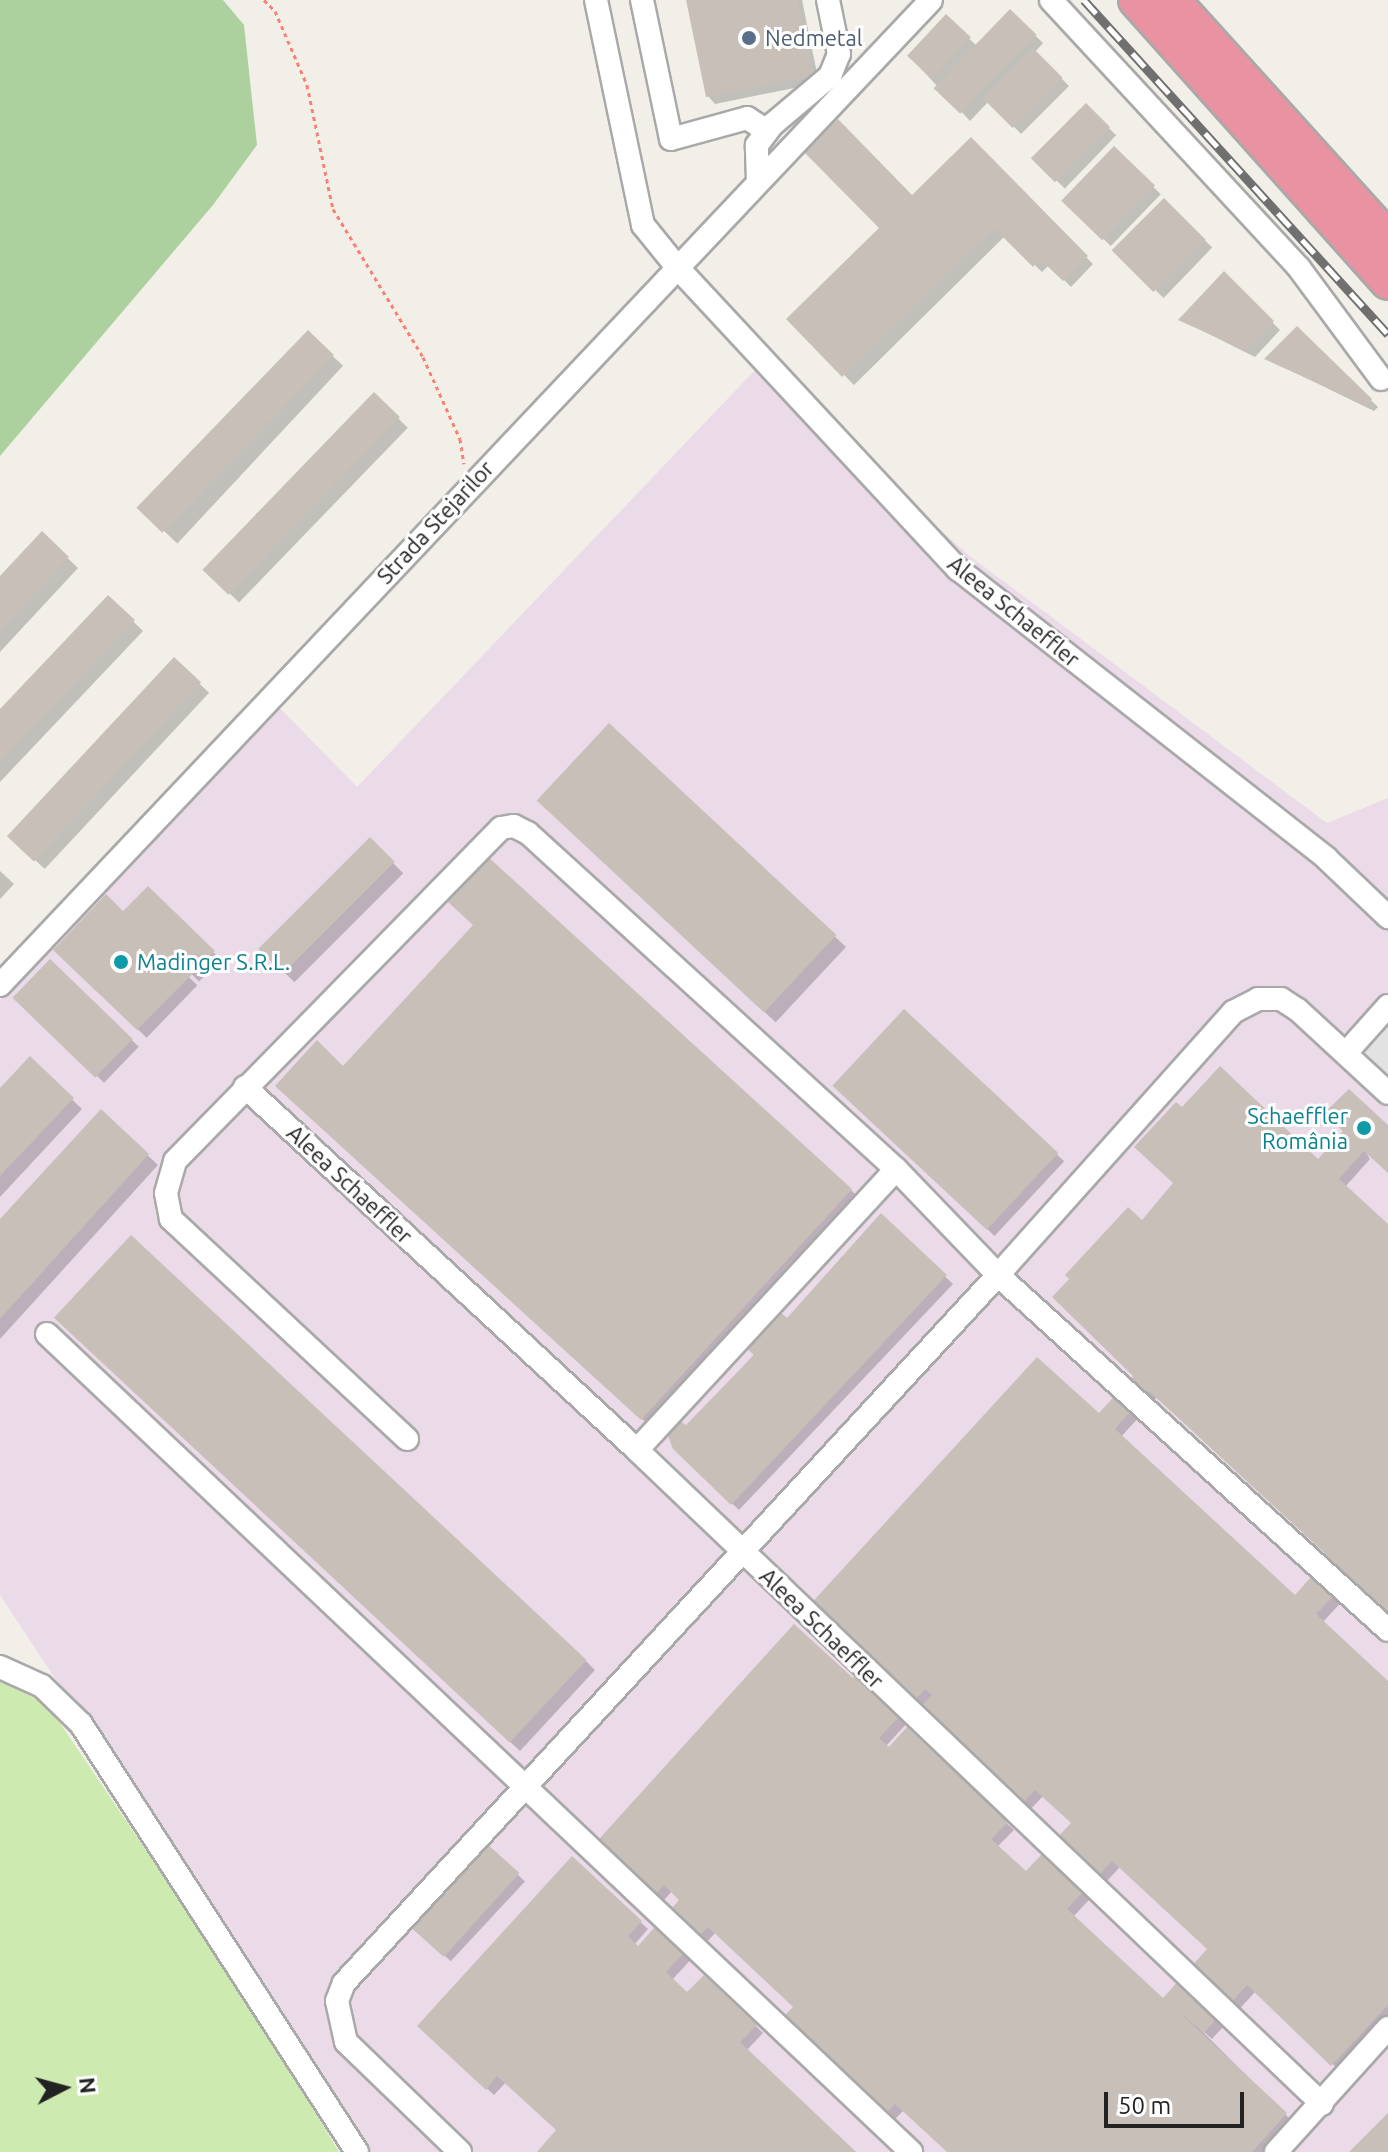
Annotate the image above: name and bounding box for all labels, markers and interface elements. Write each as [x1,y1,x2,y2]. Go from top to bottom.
place label: Nedmetal [765,25,863,51]
marker: Nedmetal [740,29,758,47]
street label: Strada Stejarilor [371,455,499,589]
street label: Aleea Schaeffler [943,550,1085,672]
place label: Madinger S.R.L. [137,949,290,975]
marker: Madinger S.R.L. [112,953,130,971]
place label: Schaeffler România [1247,1102,1348,1154]
street label: Aleea Schaeffler [282,1119,418,1249]
marker: Schaeffler România [1355,1119,1373,1137]
street label: Aleea Schaeffler [755,1562,889,1694]
north arrow [24,2048,104,2128]
text: N [75,2076,102,2095]
scale bar [1108,2076,1248,2126]
text: 50 m [1118,2092,1171,2119]

